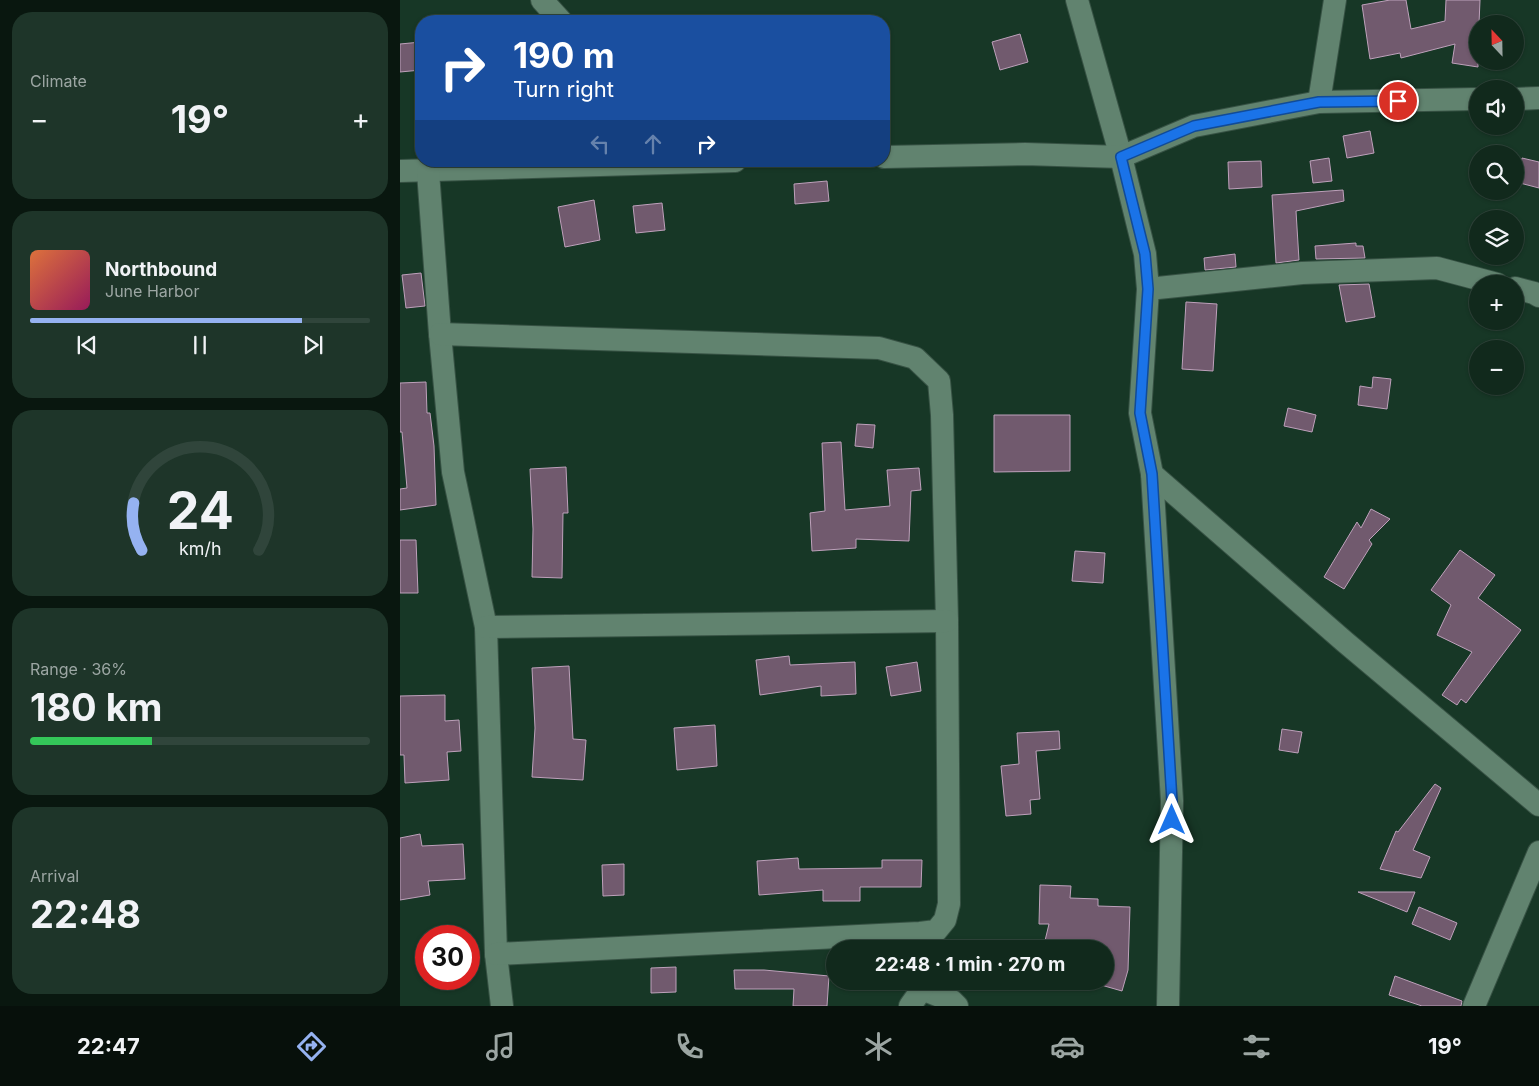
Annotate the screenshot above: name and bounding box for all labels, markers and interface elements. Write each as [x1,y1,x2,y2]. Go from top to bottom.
north arrow [1469,15,1524,70]
map controls [1469,15,1524,395]
text: 190 m [513,34,615,76]
icon: right [430,35,495,100]
text: Climate [30,71,87,91]
text: Turn right [513,76,614,102]
pin [1377,80,1419,122]
button: sound [1469,80,1524,135]
icon: arrive [1384,87,1412,115]
text: 19° [171,96,229,142]
text: − [30,102,49,136]
text: + [351,102,370,136]
icon: left [586,130,614,158]
icon: ahead [639,130,667,158]
icon: right [692,130,720,158]
button: search [1469,145,1524,200]
button: layers [1469,210,1524,265]
text: Northbound [105,258,217,281]
button: + [1469,275,1524,330]
text: June Harbor [105,281,199,301]
icon: previous [73,331,101,359]
icon: pause [186,331,214,359]
icon: next [299,331,327,359]
button: − [1469,340,1524,395]
text: 24 [166,479,234,542]
text: km/h [179,538,221,559]
text: Range · 36% [30,659,127,679]
text: 180 km [30,684,162,730]
position arrow [1145,793,1197,845]
text: Arrival [30,866,79,886]
text: 22:48 [30,891,141,937]
speed limit sign: 30 [415,925,480,990]
text: 22:48 · 1 min · 270 m [875,953,1065,976]
icon: directions [294,1029,329,1064]
icon: music [483,1029,518,1064]
icon: phone [672,1029,707,1064]
icon: climate [861,1029,896,1064]
icon: car [1050,1029,1085,1064]
icon: filters [1239,1029,1274,1064]
text: 22:47 [77,1033,140,1059]
text: 19° [1428,1033,1462,1059]

